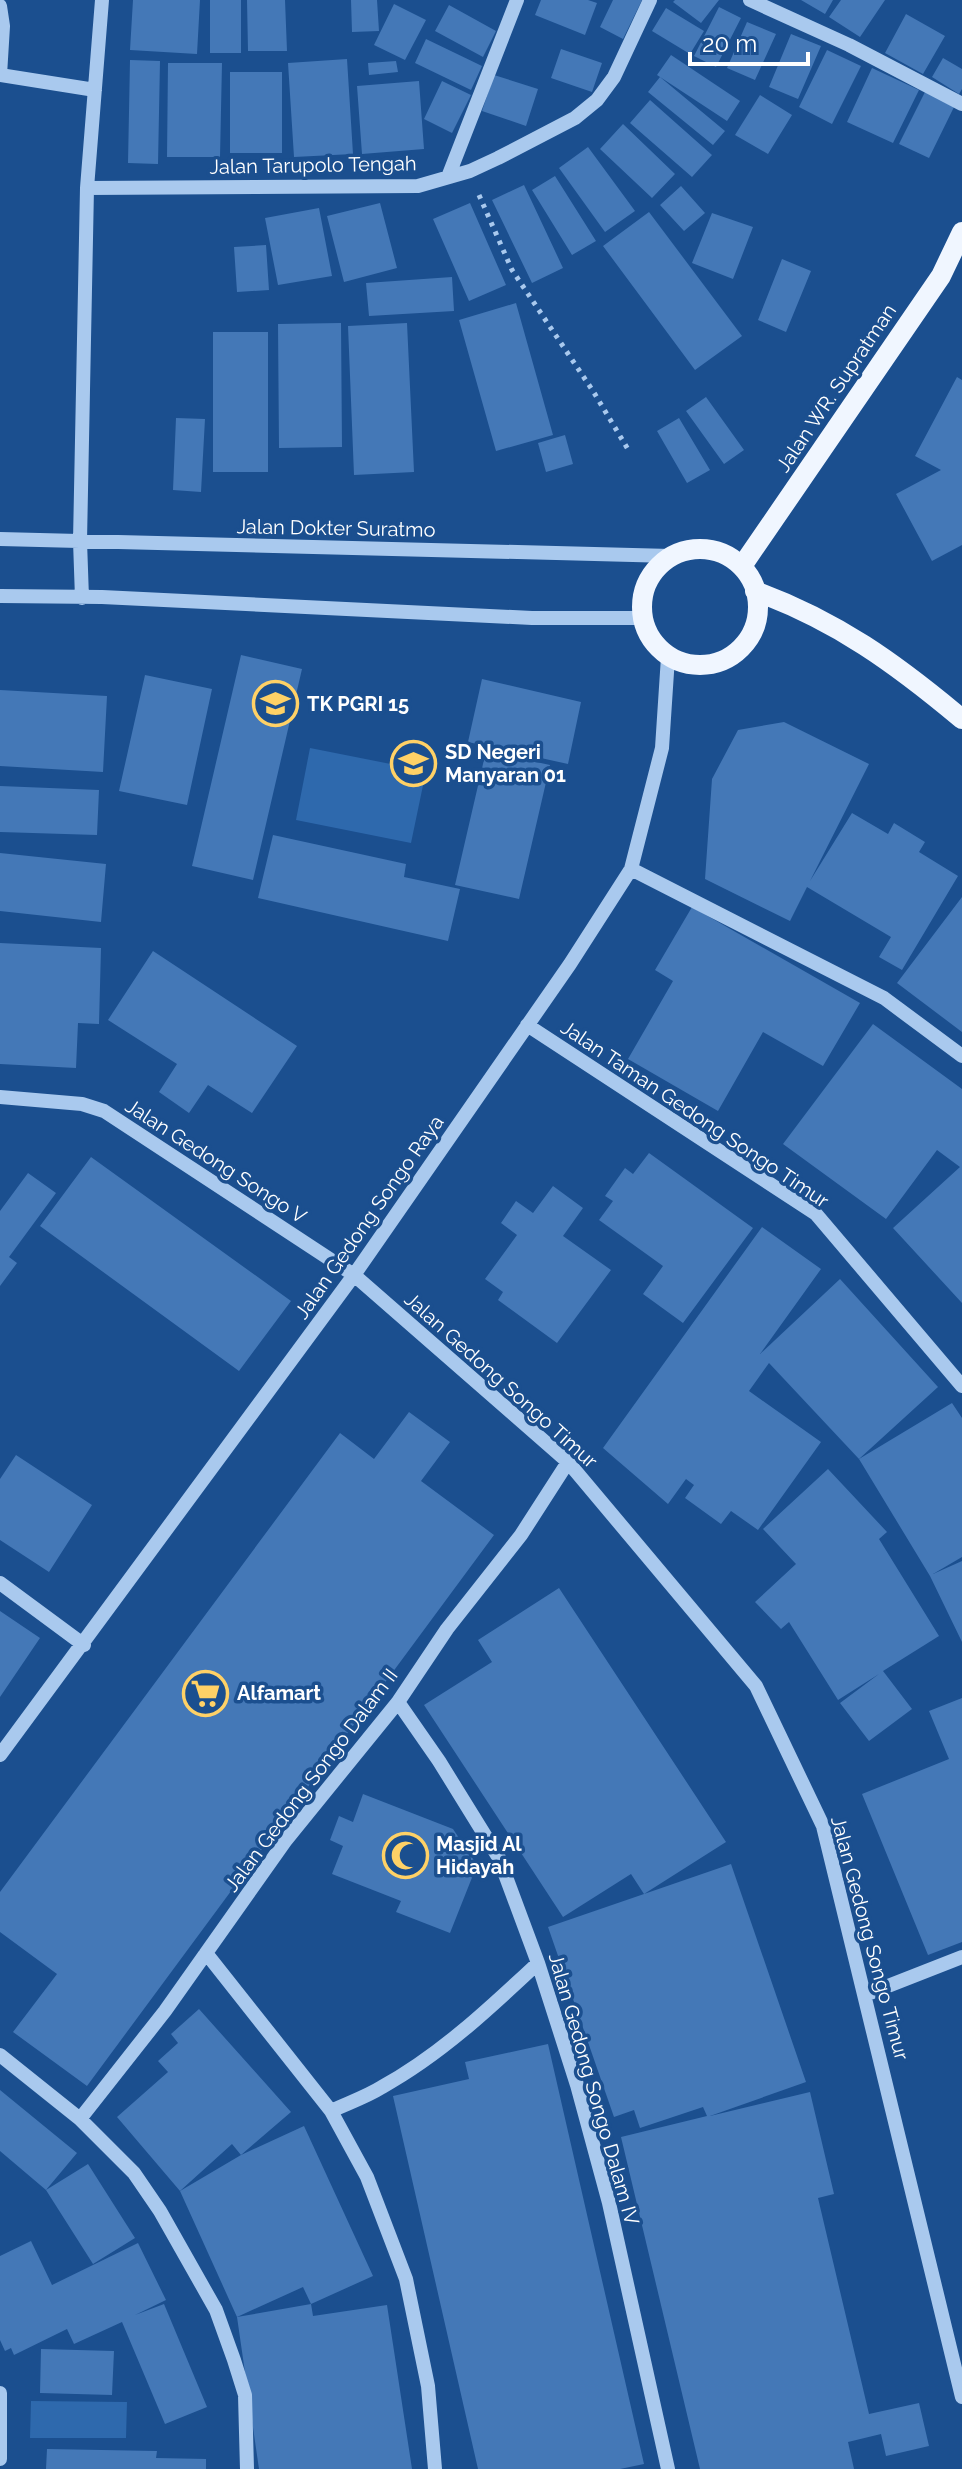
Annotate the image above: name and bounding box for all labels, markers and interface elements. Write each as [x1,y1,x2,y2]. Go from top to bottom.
scale bar [690,16,808,66]
text: 20 m [702,29,757,58]
street label: Jalan Tarupolo Tengah [209,151,417,179]
street label: Jalan WR. Supratman [771,299,901,477]
street label: Jalan Dokter Suratmo [236,514,436,542]
school or university icon: TK PGRI 15 [252,680,300,728]
place label: TK PGRI 15 [307,692,409,716]
school or university icon: SD Negeri Manyaran 01 [390,740,438,788]
place label: SD Negeri Manyaran 01 [445,740,566,787]
street label: Jalan Taman Gedong Songo Timur [557,1015,833,1213]
street label: Jalan Gedong Songo V [121,1093,311,1229]
street label: Jalan Gedong Songo Raya [289,1111,449,1323]
street label: Jalan Gedong Songo Timur [400,1287,602,1473]
street label: Jalan Gedong Songo Dalam II [219,1664,403,1896]
supermarket icon: Alfamart [182,1669,230,1717]
place label: Alfamart [237,1681,321,1705]
street label: Jalan Gedong Songo Timur [826,1814,914,2062]
mosque icon: Masjid Al Hidayah [381,1831,429,1879]
place label: Masjid Al Hidayah [436,1832,522,1879]
street label: Jalan Gedong Songo Dalam IV [544,1950,644,2228]

